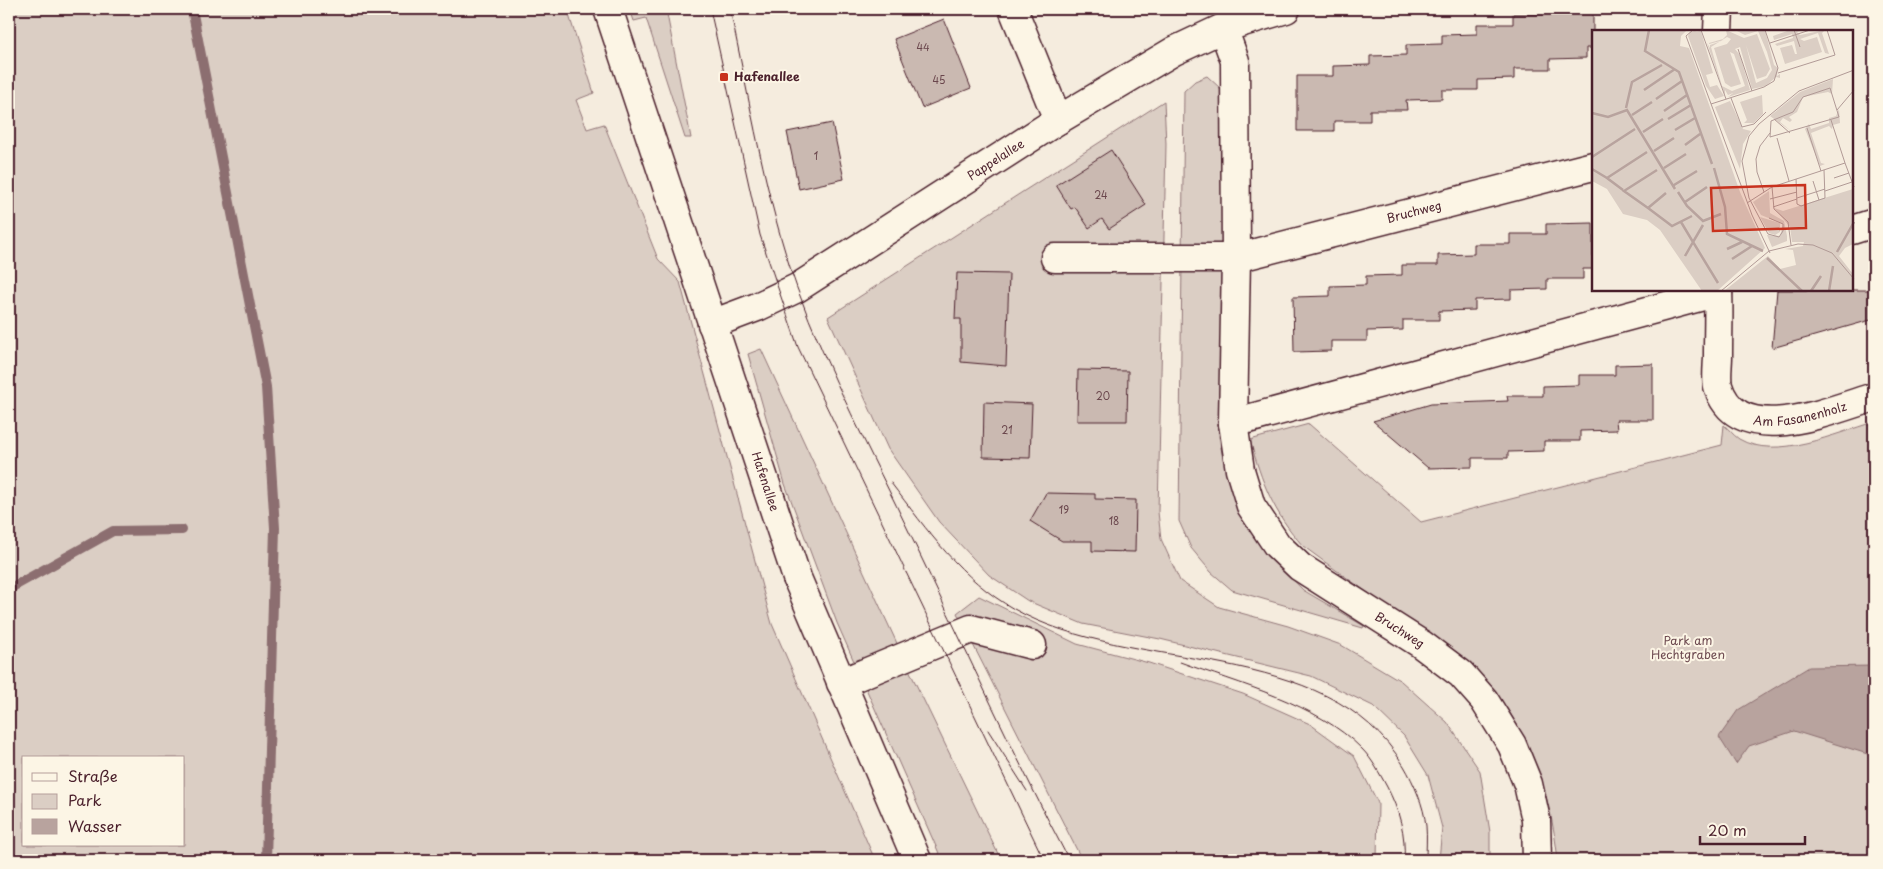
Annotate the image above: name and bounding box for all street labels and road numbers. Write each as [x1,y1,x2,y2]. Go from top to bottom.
street label: Pappelallee [963,134,1028,184]
street label: Bruchweg [1385,195,1443,227]
street label: Am Fasanenholz [1752,396,1849,430]
street label: Hafenallee [748,449,784,514]
street label: Bruchweg [1372,607,1429,652]

